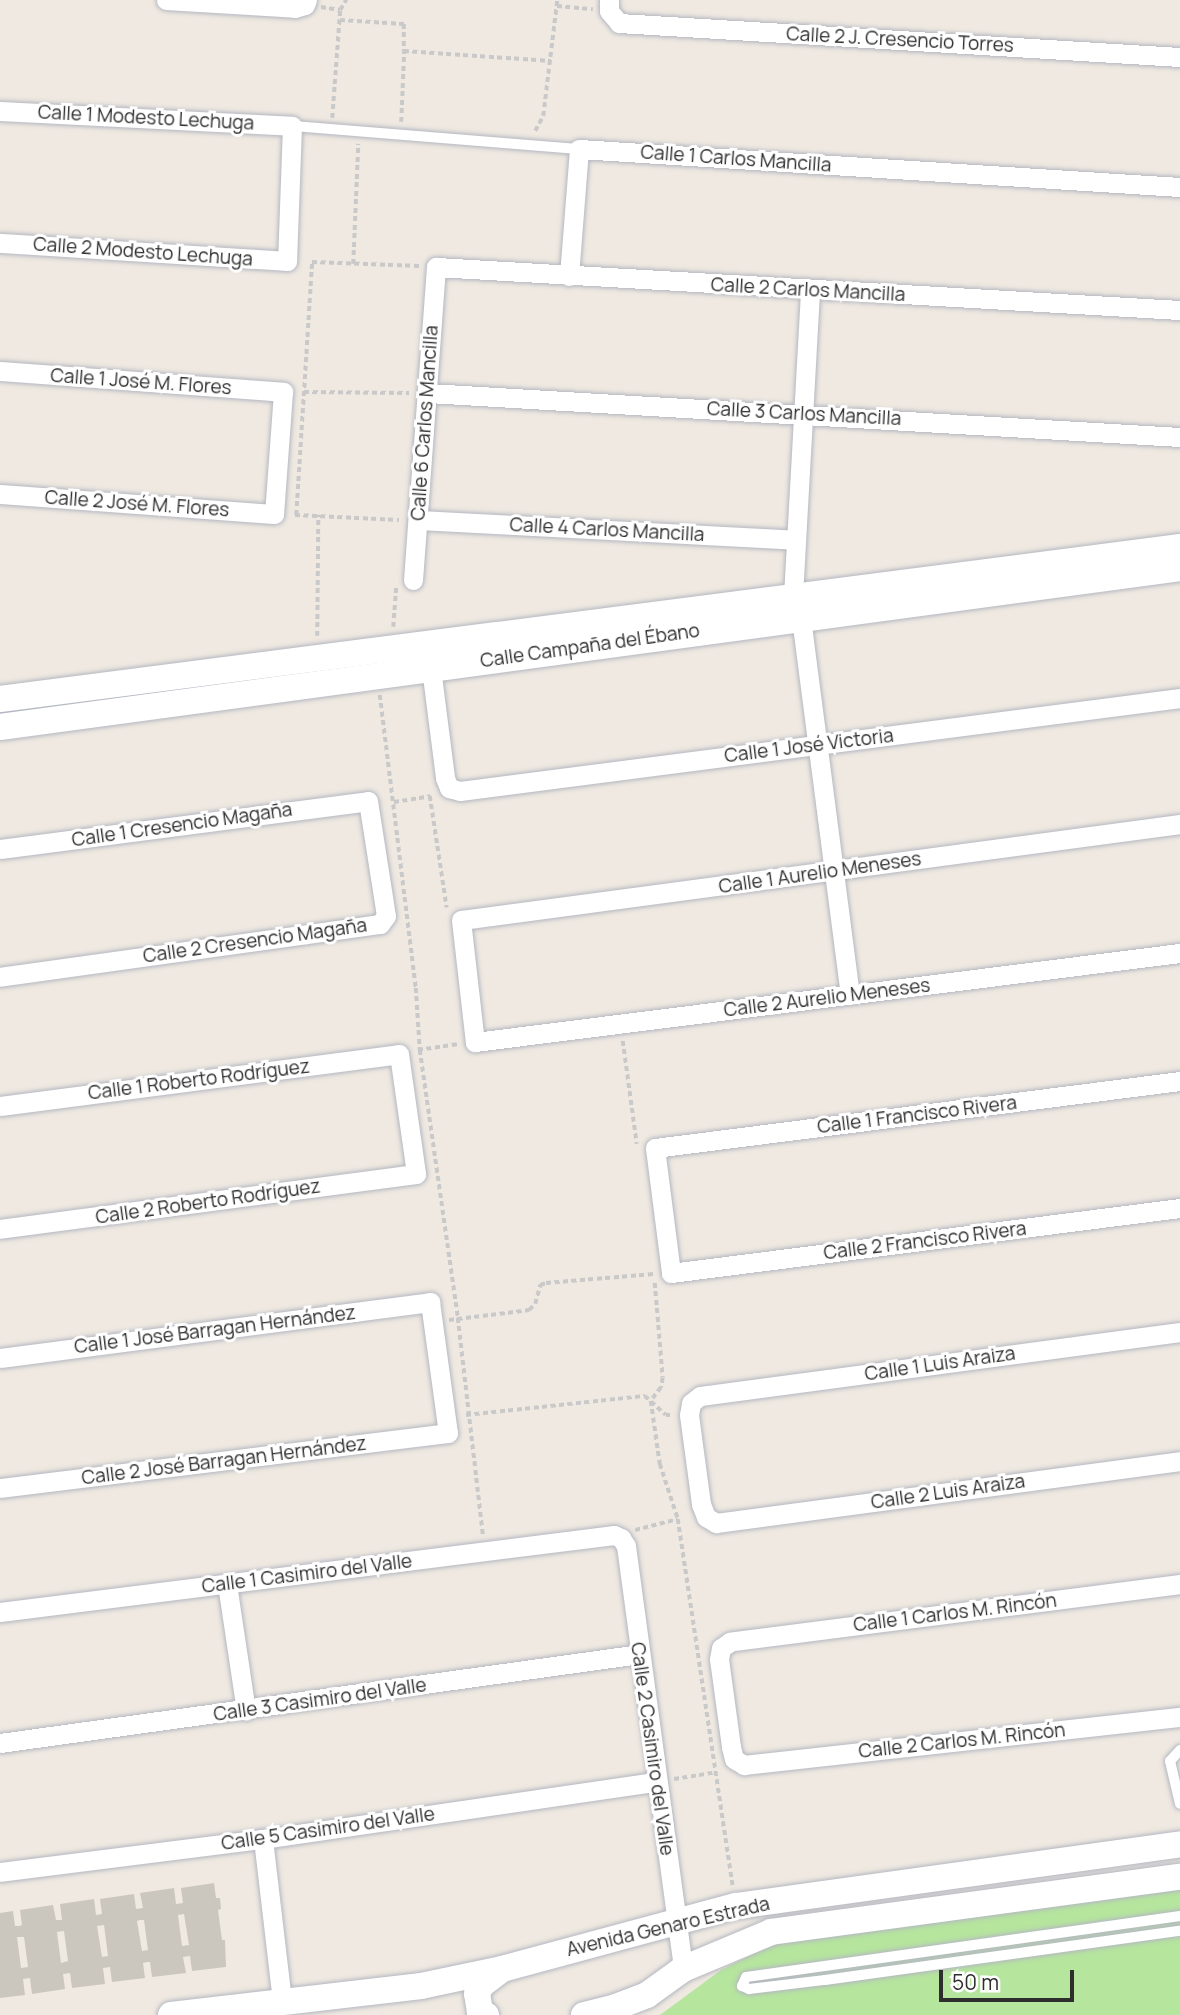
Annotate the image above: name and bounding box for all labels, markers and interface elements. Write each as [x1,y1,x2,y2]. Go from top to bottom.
street label: Calle 2 J. Cresencio Torres [786,23,1014,57]
street label: Calle 1 Modesto Lechuga [37,101,255,135]
street label: Calle 1 Carlos Mancilla [640,141,832,177]
street label: Calle 2 Modesto Lechuga [32,233,254,271]
street label: Calle 2 Carlos Mancilla [710,274,906,306]
street label: Calle 6 Carlos Mancilla [407,325,443,521]
street label: Calle 1 José M. Flores [50,364,232,400]
street label: Calle 3 Carlos Mancilla [706,398,902,430]
street label: Calle 2 José M. Flores [44,486,230,522]
street label: Calle 4 Carlos Mancilla [509,514,705,546]
street label: Calle Campaña del Ébano [479,619,701,673]
street label: Calle 1 José Victoria [723,724,895,768]
street label: Calle 1 Cresencio Magaña [70,798,294,852]
street label: Calle 1 Aurelio Meneses [717,847,923,899]
street label: Calle 2 Cresencio Magaña [142,914,368,968]
street label: Calle 2 Aurelio Meneses [723,974,931,1022]
street label: Calle 1 Roberto Rodríguez [87,1055,311,1105]
street label: Calle 1 Francisco Rivera [816,1091,1018,1139]
street label: Calle 2 Roberto Rodríguez [94,1175,322,1229]
street label: Calle 2 Francisco Rivera [822,1217,1028,1265]
street label: Calle 1 José Barragan Hernández [73,1301,357,1359]
street label: Calle 1 Luis Araiza [863,1342,1017,1386]
street label: Calle 2 José Barragan Hernández [80,1432,368,1490]
street label: Calle 2 Luis Araiza [870,1470,1026,1514]
street label: Calle 1 Casimiro del Valle [201,1550,413,1598]
street label: Calle 1 Carlos M. Rincón [852,1589,1058,1637]
street label: Calle 2 Casimiro del Valle [626,1641,678,1857]
street label: Calle 3 Casimiro del Valle [212,1674,428,1726]
street label: Calle 2 Carlos M. Rincón [857,1719,1067,1763]
street label: Calle 5 Casimiro del Valle [220,1803,436,1855]
street label: Avenida Genaro Estrada [564,1893,772,1961]
scale bar [942,1955,1077,1999]
text: 50 m [952,1968,999,1996]

